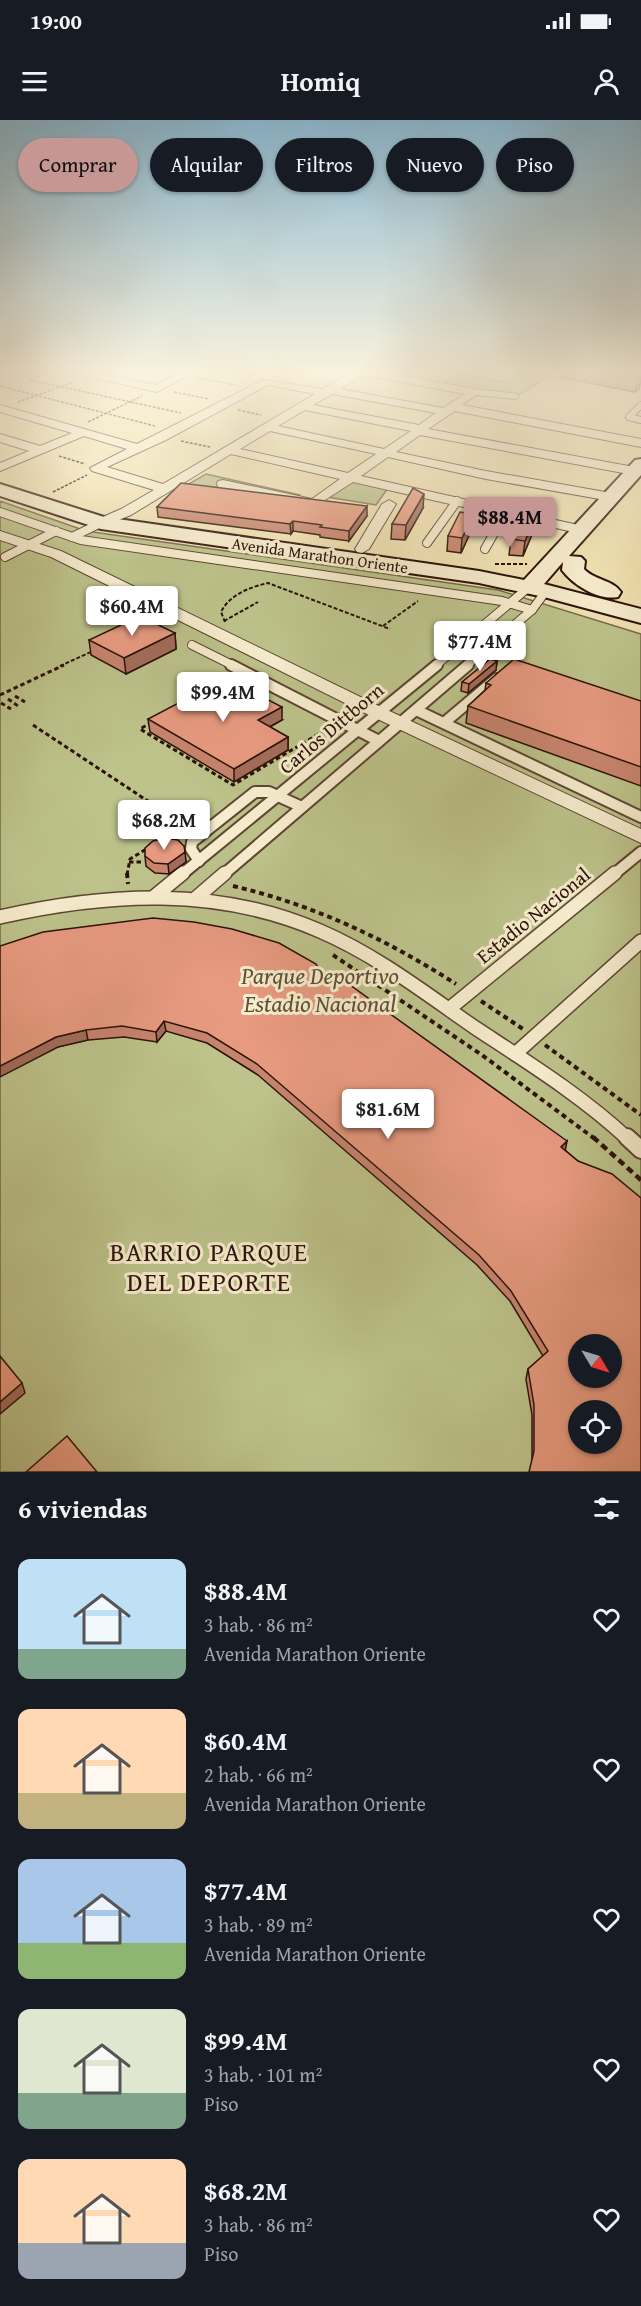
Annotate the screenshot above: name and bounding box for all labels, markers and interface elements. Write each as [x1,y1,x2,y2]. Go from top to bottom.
text: 19:00 [30,5,82,37]
text: Homiq [281,61,360,101]
icon: menu [18,65,51,98]
icon: person [590,65,623,98]
chip: Comprar [18,138,138,192]
chip: Alquilar [150,138,263,192]
chip: Filtros [275,138,374,192]
chip: Nuevo [386,138,484,192]
chip: Piso [496,138,574,192]
pin: $88.4M [461,497,559,548]
text: $88.4M [478,502,542,531]
street label: Avenida Marathon Oriente [230,531,410,579]
pin: $60.4M [83,586,181,637]
text: $60.4M [100,591,164,620]
pin: $77.4M [431,621,529,672]
text: $77.4M [448,626,512,655]
pin: $99.4M [174,672,272,723]
street label: Carlos Dittborn [272,676,390,780]
text: $99.4M [191,677,255,706]
pin: $68.2M [115,800,213,851]
text: $68.2M [132,805,196,834]
street label: Estadio Nacional [470,860,596,970]
park label: Parque Deportivo Estadio Nacional [240,958,399,1021]
pin: $81.6M [339,1089,437,1140]
text: $81.6M [356,1094,420,1123]
district label: BARRIO PARQUE DEL DEPORTE [110,1232,308,1301]
north arrow [568,1334,622,1388]
map controls [568,1334,622,1454]
button: locate [568,1400,622,1454]
text: 6 viviendas [18,1489,148,1528]
icon: filters [590,1492,623,1525]
text: $88.4M [204,1571,288,1610]
icon: home [66,1583,138,1655]
icon: heart [590,1603,623,1636]
text: 3 hab. · 86 m² [204,1610,313,1639]
text: Avenida Marathon Oriente [204,1639,426,1668]
text: $60.4M [204,1721,288,1760]
icon: home [66,1733,138,1805]
icon: heart [590,1753,623,1786]
text: 2 hab. · 66 m² [204,1760,313,1789]
text: Avenida Marathon Oriente [204,1789,426,1818]
text: $77.4M [204,1871,288,1910]
icon: home [66,1883,138,1955]
icon: heart [590,1903,623,1936]
text: 3 hab. · 89 m² [204,1910,313,1939]
text: Avenida Marathon Oriente [204,1939,426,1968]
text: $99.4M [204,2021,288,2060]
icon: home [66,2033,138,2105]
icon: heart [590,2053,623,2086]
text: 3 hab. · 101 m² [204,2060,322,2089]
text: Piso [204,2089,239,2118]
text: $68.2M [204,2171,288,2210]
icon: home [66,2183,138,2255]
icon: heart [590,2203,623,2236]
text: 3 hab. · 86 m² [204,2210,313,2239]
text: Piso [204,2239,239,2268]

